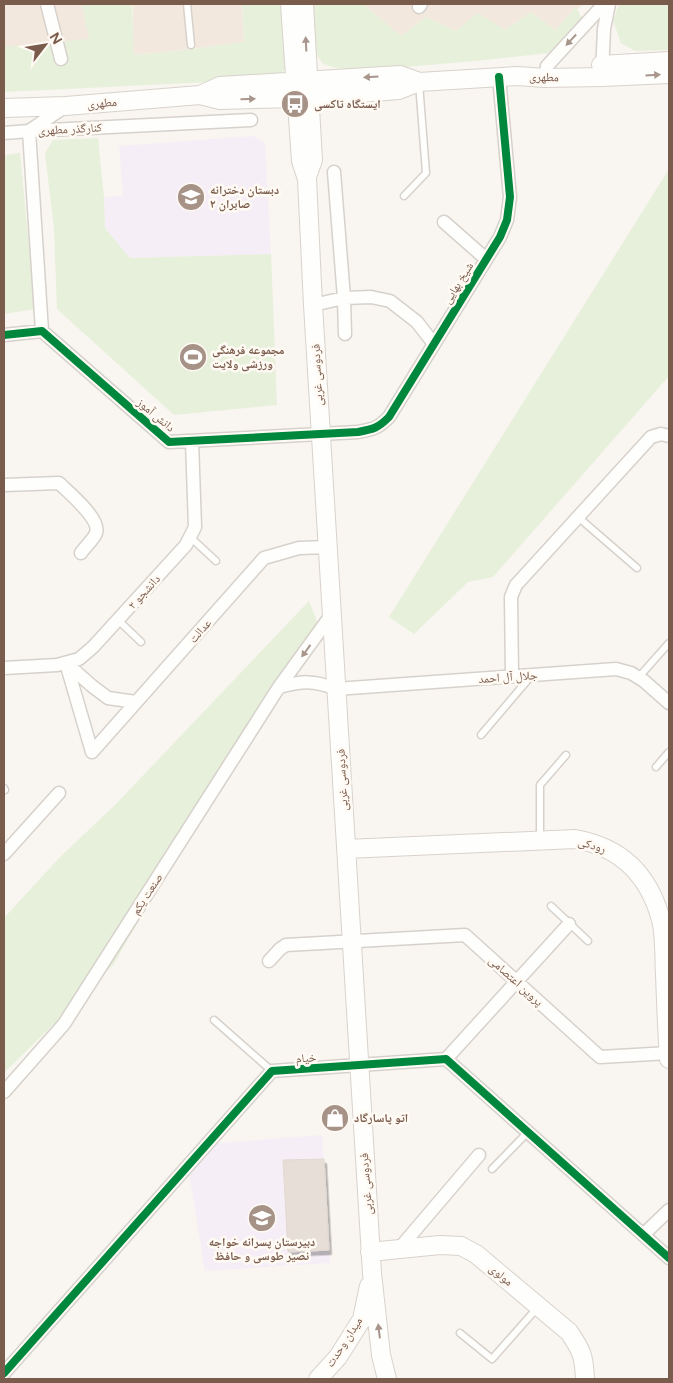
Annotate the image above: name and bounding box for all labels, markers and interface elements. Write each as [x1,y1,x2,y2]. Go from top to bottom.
north arrow [20,20,70,70]
text: N [46,30,66,48]
one-way arrow [566,33,577,46]
one-way arrow [301,36,309,52]
street label: مطهری [529,69,559,85]
one-way arrow [645,70,661,78]
one-way arrow [363,73,379,81]
bus stop icon: ایستگاه تاکسی [280,89,310,119]
street label: مطهری [87,95,117,111]
one-way arrow [241,95,257,103]
place label: ایستگاه تاکسی [314,97,381,112]
street label: کنارگذر مطهری [38,120,102,138]
school or university icon: دبستان دخترانه صابران ۲ [176,182,206,212]
place label: دبستان دخترانه صابران ۲ [210,183,279,212]
street label: شیخ بهایی [440,260,477,307]
sports icon: مجموعه فرهنگی ورزشی ولایت [178,342,208,372]
place label: مجموعه فرهنگی ورزشی ولایت [212,343,285,372]
street label: فردوسی غربی [308,344,326,406]
street label: دانش آموز [134,395,178,435]
street label: دانشجو ۲ [125,572,163,612]
street label: عدالت [186,616,214,646]
one-way arrow [301,644,311,658]
street label: جلال آل احمد [478,668,538,686]
street label: فردوسی غربی [333,749,351,811]
street label: رودکی [576,834,608,856]
street label: صنعت یکم [128,871,166,918]
street label: پروین اعتصامی [486,953,546,1009]
street label: خیام [295,1050,317,1067]
shop icon: اتو پاسارگاد [320,1103,350,1133]
place label: اتو پاسارگاد [354,1111,408,1125]
street label: فردوسی غربی [357,1153,376,1215]
school or university icon: دبیرستان پسرانه خواجه نصیر طوسی و حافظ [247,1203,277,1233]
place label: دبیرستان پسرانه خواجه نصیر طوسی و حافظ [209,1235,315,1264]
street label: مولوی [486,1261,516,1289]
street label: میدان وحدت [323,1314,365,1370]
one-way arrow [375,1323,383,1339]

